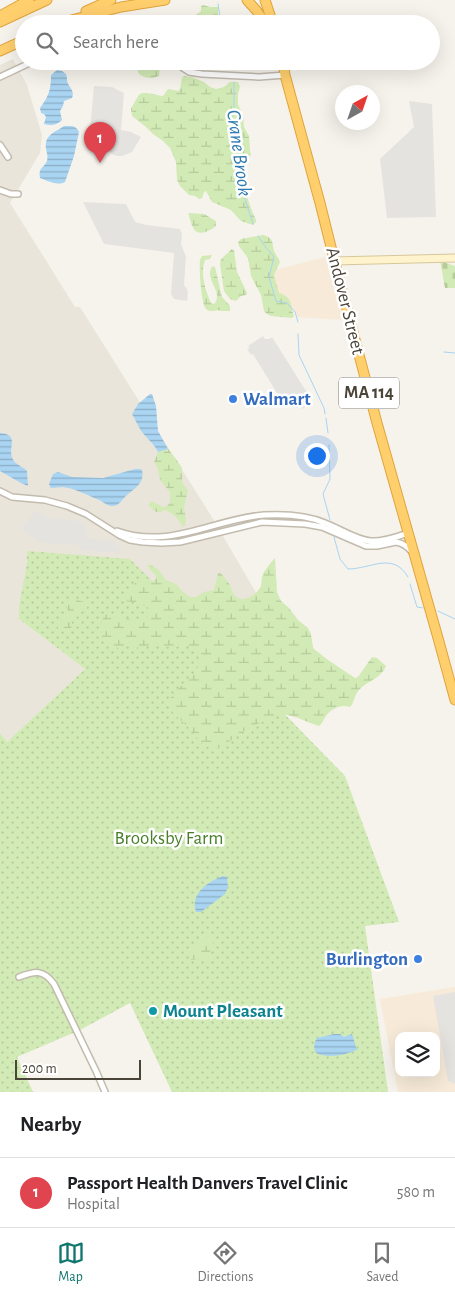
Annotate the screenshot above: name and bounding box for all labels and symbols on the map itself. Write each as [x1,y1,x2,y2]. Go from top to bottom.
north arrow [335,85,380,130]
water label: Crane Brook [223,109,255,197]
pin: 1 [84,122,116,163]
street label: Andover Street [322,245,368,357]
road number: MA 114 [339,378,399,408]
place label: Walmart [243,390,311,409]
marker: Walmart [227,393,239,405]
your location [304,443,330,469]
park label: Brooksby Farm [115,829,223,848]
place label: Burlington [326,950,408,969]
marker: Burlington [412,953,424,965]
place label: Mount Pleasant [163,1002,283,1021]
marker: Mount Pleasant [147,1005,159,1017]
scale bar [15,1057,141,1080]

